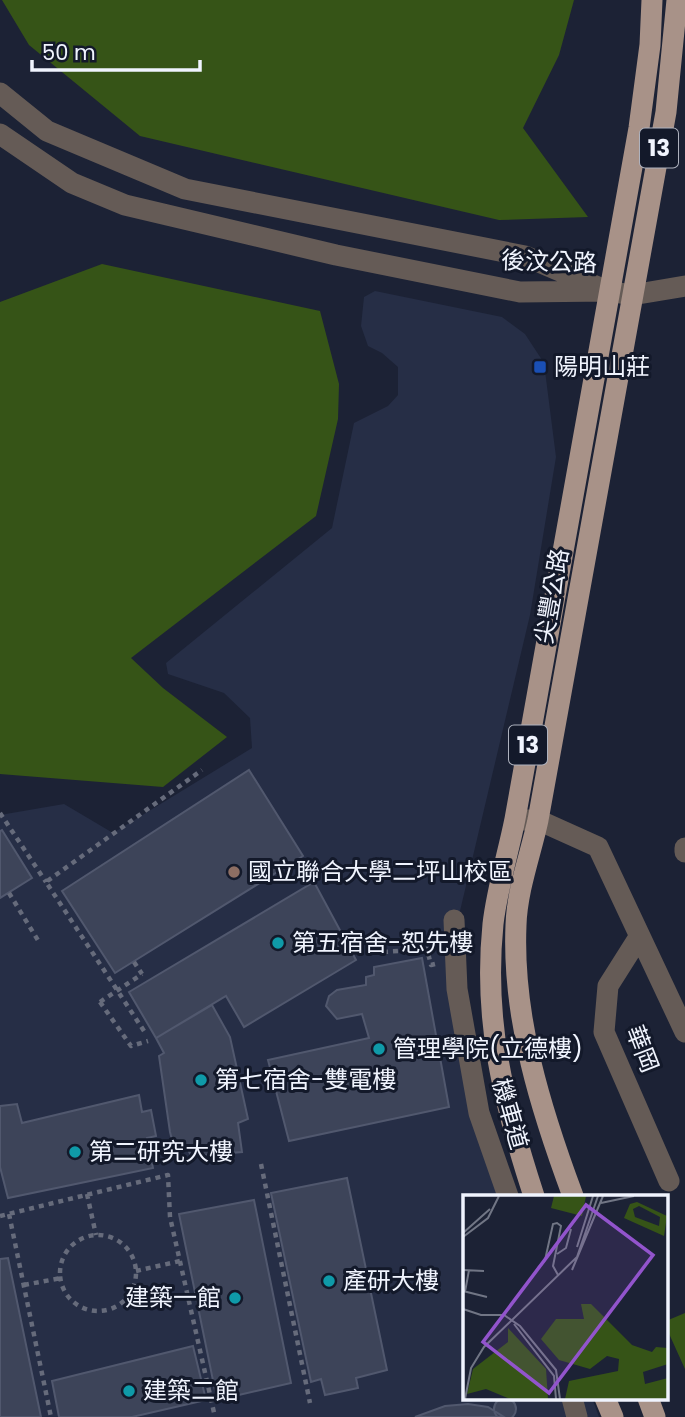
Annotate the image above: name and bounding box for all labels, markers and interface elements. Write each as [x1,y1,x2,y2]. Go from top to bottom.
scale bar [32,28,200,72]
text: 50 m [42,38,96,67]
road number: 13 [640,128,678,168]
street label: 後汶公路 [500,243,598,280]
place label: 陽明山莊 [554,350,650,383]
marker: 陽明山莊 [532,359,548,375]
street label: 尖豐公路 [527,546,576,646]
road number: 13 [509,726,547,764]
place label: 國立聯合大學二坪山校區 [248,855,512,888]
marker: 國立聯合大學二坪山校區 [226,864,242,880]
place label: 第五宿舍-恕先樓 [292,926,473,959]
marker: 第五宿舍-恕先樓 [270,935,286,951]
street label: 華岡 [618,1021,666,1077]
place label: 管理學院(立德樓) [393,1032,583,1065]
marker: 管理學院(立德樓) [371,1041,387,1057]
place label: 第七宿舍-雙電樓 [215,1063,396,1096]
marker: 第七宿舍-雙電樓 [193,1072,209,1088]
street label: 機車道 [485,1075,536,1153]
place label: 第二研究大樓 [89,1135,233,1168]
marker: 第二研究大樓 [67,1144,83,1160]
inset map [463,1195,668,1400]
place label: 產研大樓 [343,1264,439,1297]
marker: 產研大樓 [321,1273,337,1289]
place label: 建築一館 [125,1281,221,1314]
marker: 建築一館 [227,1290,243,1306]
place label: 建築二館 [143,1374,239,1407]
marker: 建築二館 [121,1383,137,1399]

